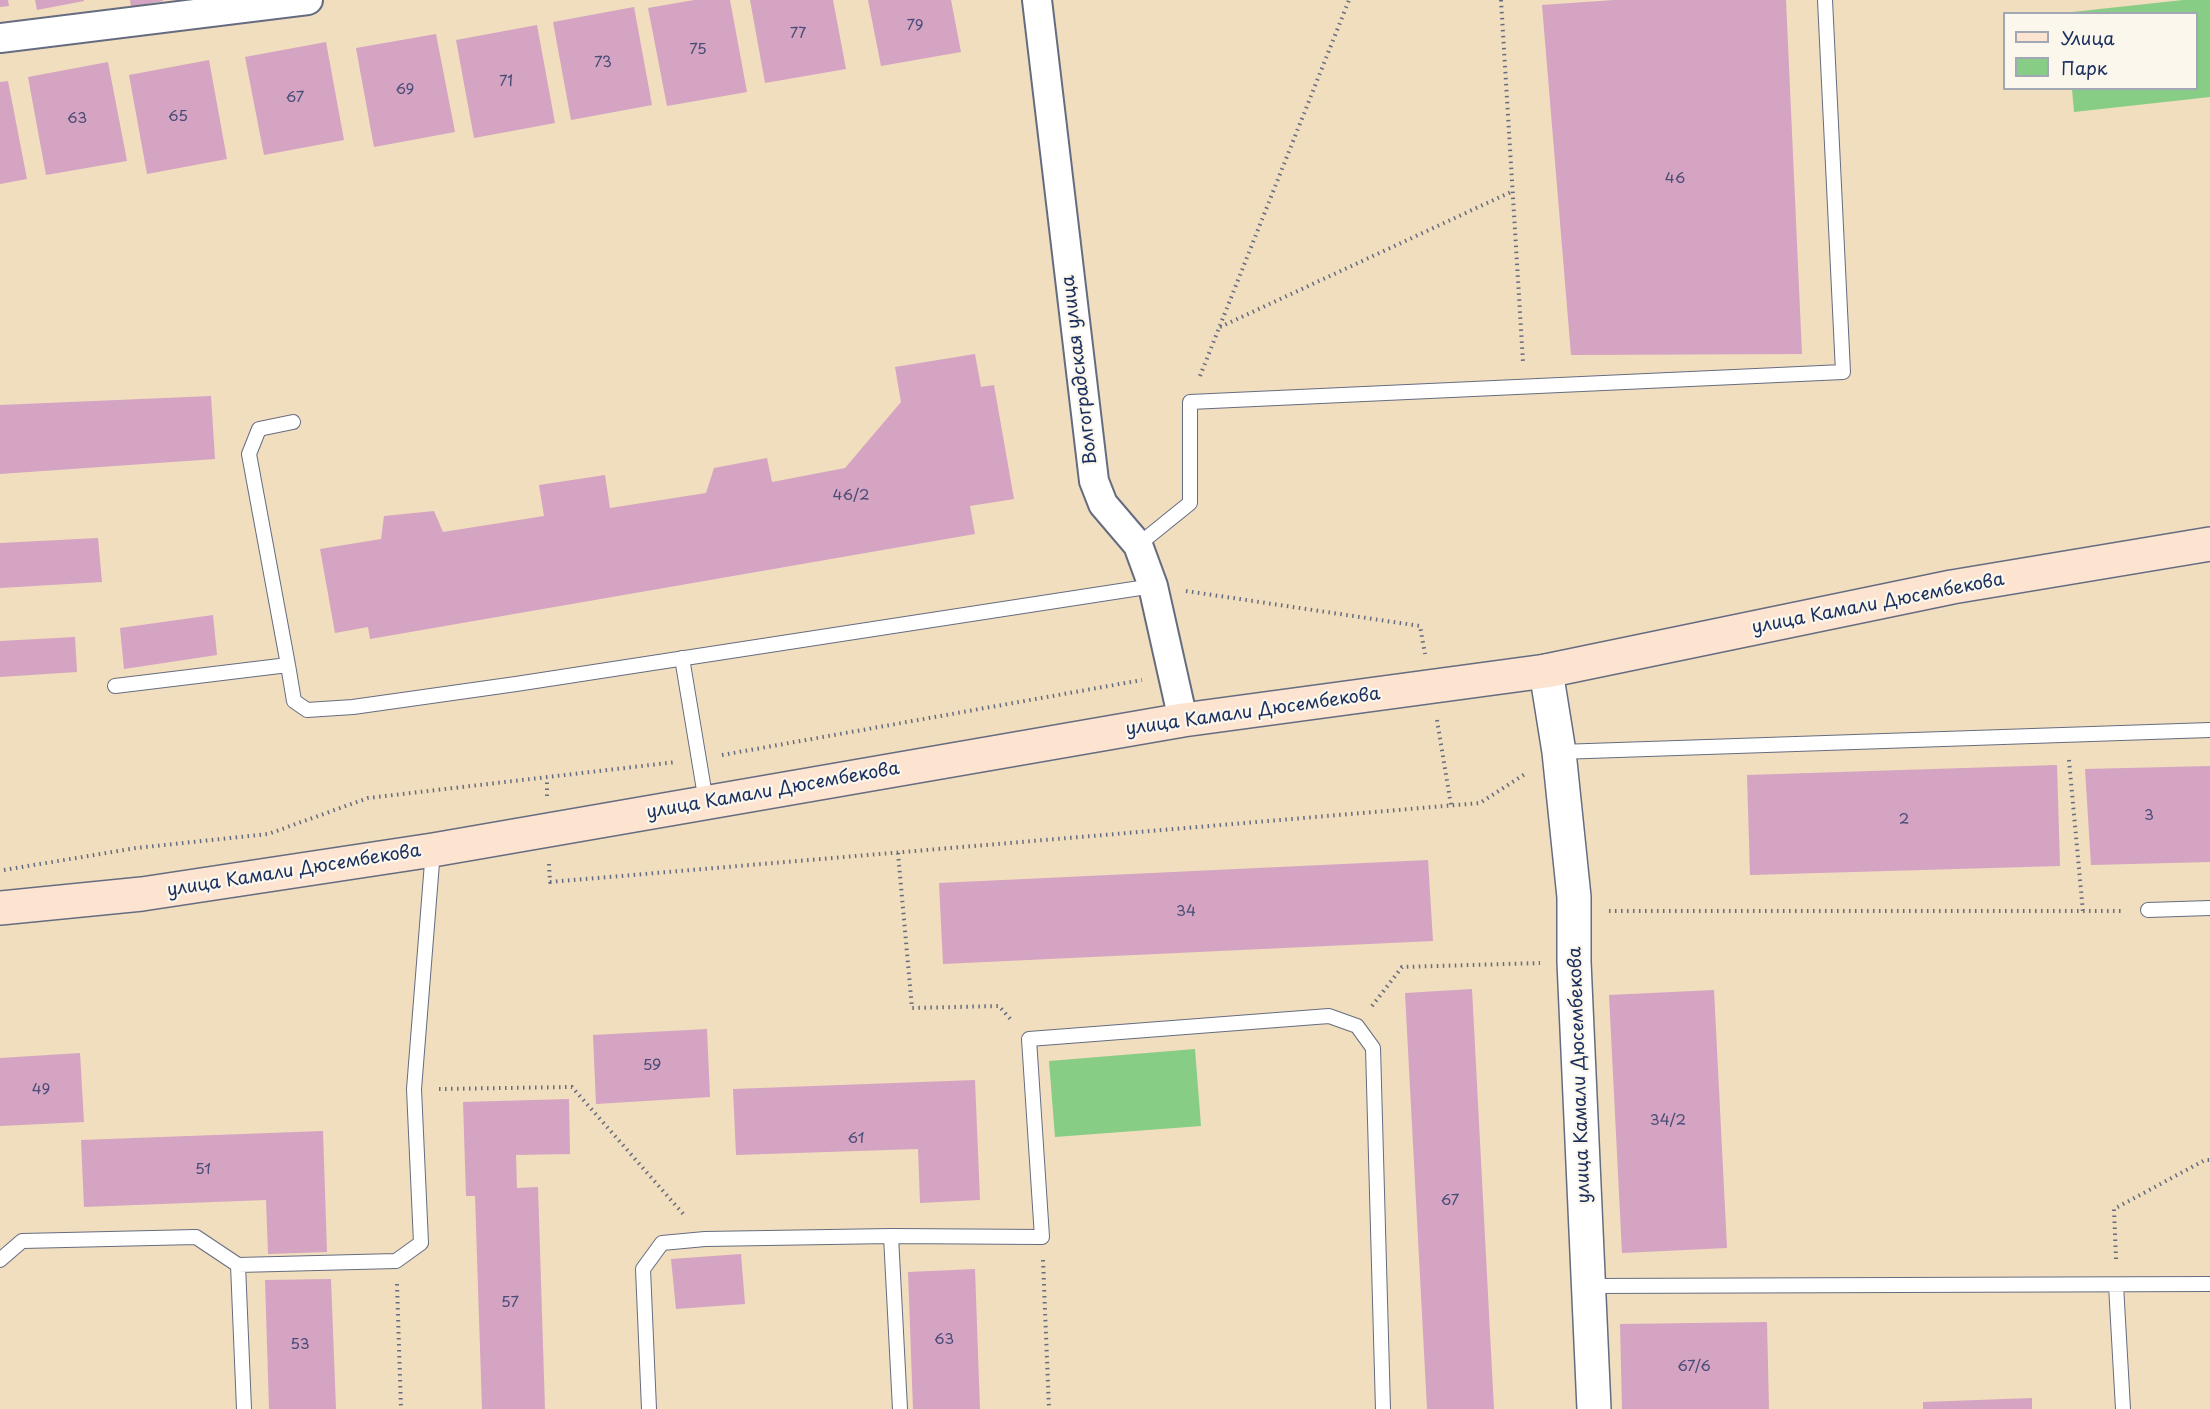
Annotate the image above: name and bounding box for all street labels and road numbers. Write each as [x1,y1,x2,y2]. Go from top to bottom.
street label: Волгоградская улица [1058,274,1102,466]
street label: улица Камали Дюсембекова [1750,569,2006,639]
street label: улица Камали Дюсембекова [1124,683,1382,741]
street label: улица Камали Дюсембекова [645,758,901,824]
street label: улица Камали Дюсембекова [166,840,422,902]
street label: улица Камали Дюсембекова [1565,946,1595,1204]

